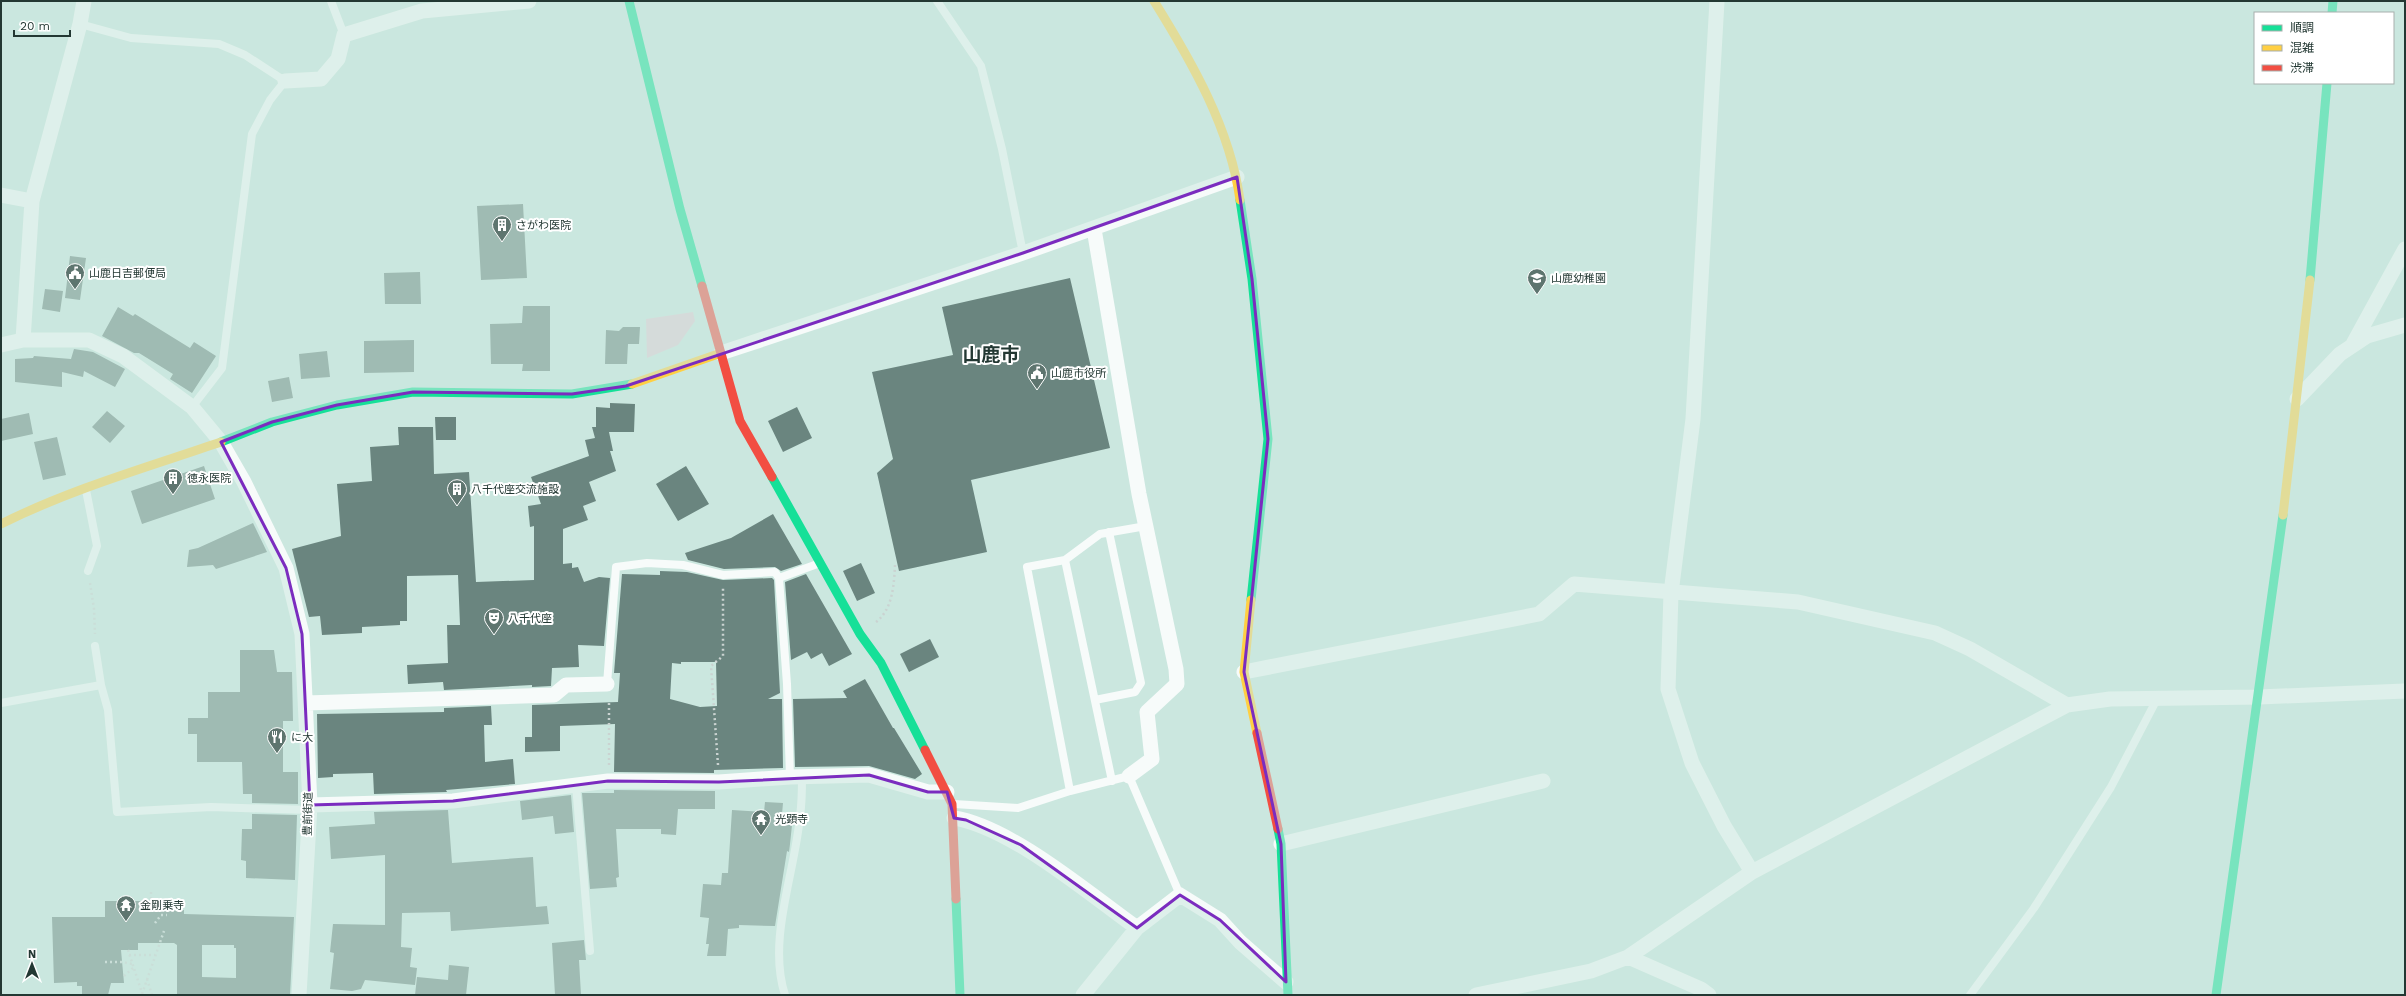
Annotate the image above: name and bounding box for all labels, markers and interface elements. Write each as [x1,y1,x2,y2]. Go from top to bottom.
scale bar [14,12,70,38]
legend [2254,12,2394,84]
text: 20 m [20,19,50,33]
text: 順調 [2290,21,2314,35]
text: 混雑 [2290,41,2314,55]
text: 渋滞 [2290,61,2314,75]
building icon: さがわ医院 [491,214,513,242]
place label: さがわ医院 [516,219,571,232]
public building icon: 山鹿日吉郵便局 [64,262,86,290]
place label: 山鹿日吉郵便局 [89,267,166,280]
school or university icon: 山鹿幼稚園 [1526,267,1548,295]
place label: 山鹿幼稚園 [1551,272,1606,285]
district label: 山鹿市 [962,343,1020,366]
public building icon: 山鹿市役所 [1026,362,1048,390]
place label: 山鹿市役所 [1051,367,1107,380]
building icon: 徳永医院 [162,467,184,495]
place label: 徳永医院 [187,472,231,485]
building icon: 八千代座交流施設 [446,478,468,506]
place label: 八千代座交流施設 [471,483,559,496]
theatre icon: 八千代座 [483,607,505,635]
place label: 八千代座 [508,612,552,625]
restaurant icon: に大 [266,726,288,754]
place label: に大 [291,731,313,744]
street label: 豊前街道 [301,792,315,836]
temple icon: 光顕寺 [750,808,772,836]
place label: 光顕寺 [775,813,808,826]
temple icon: 金剛乗寺 [115,894,137,922]
place label: 金剛乗寺 [140,899,184,912]
north arrow [12,944,52,984]
text: N [28,948,36,961]

